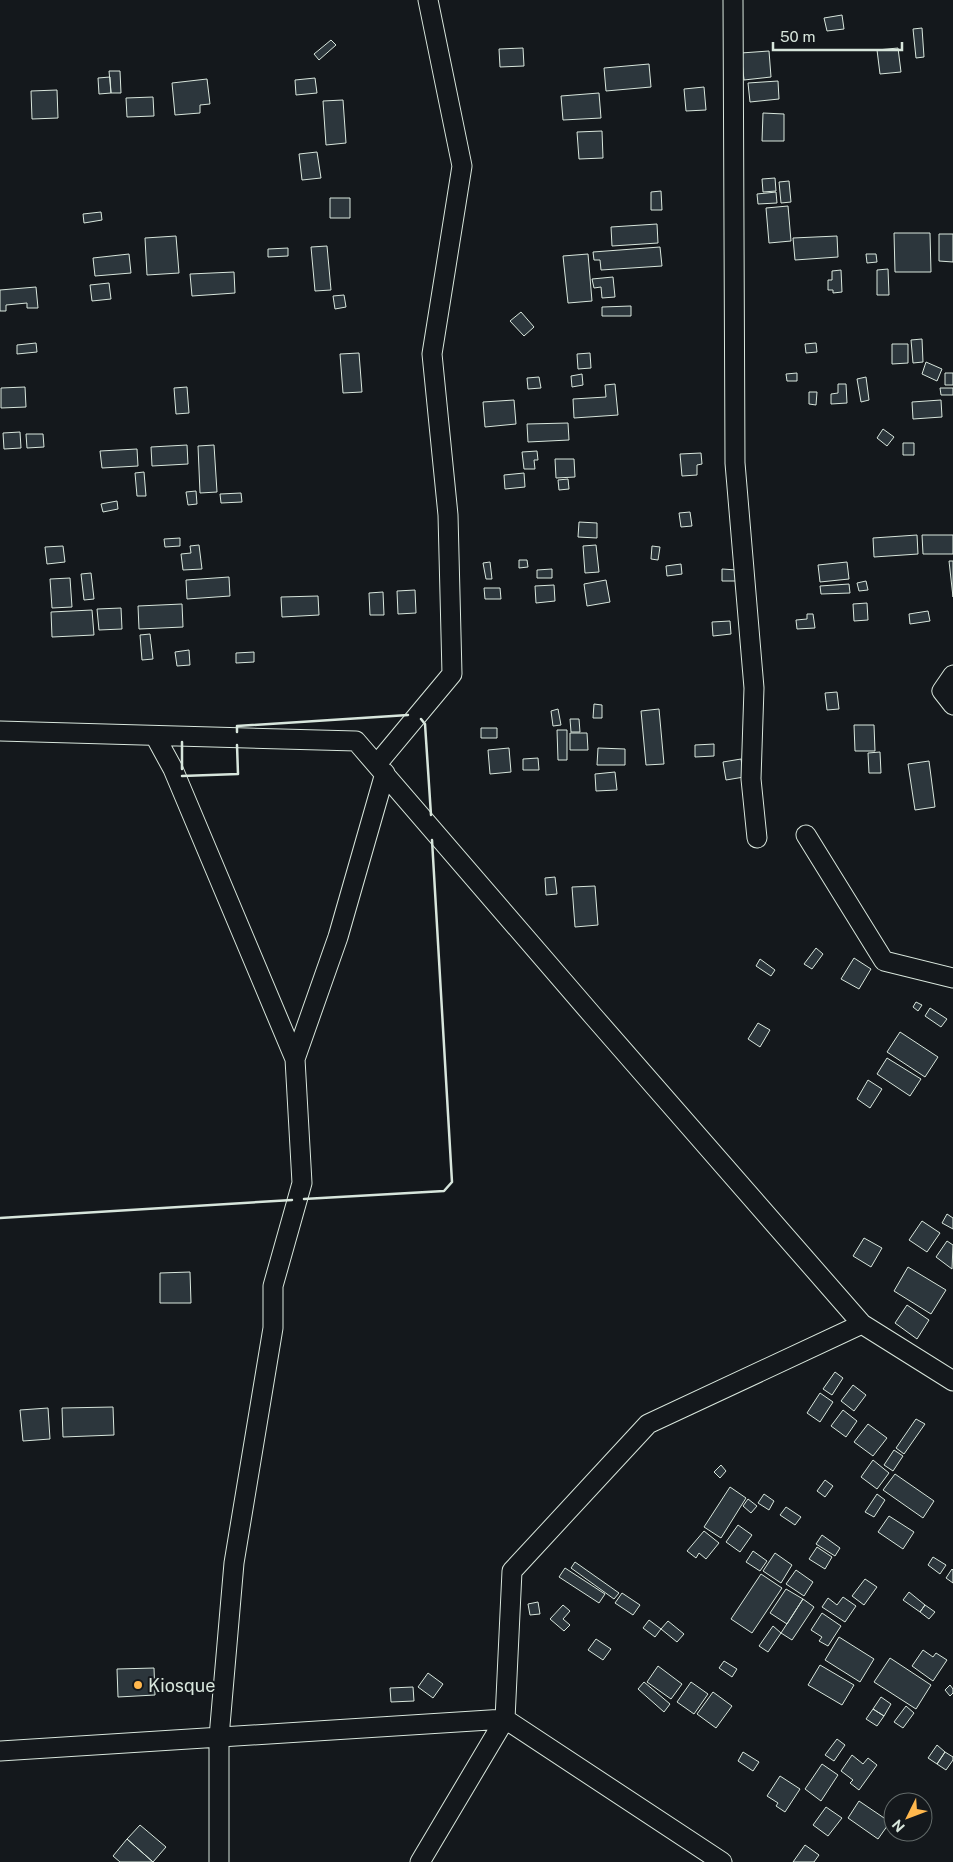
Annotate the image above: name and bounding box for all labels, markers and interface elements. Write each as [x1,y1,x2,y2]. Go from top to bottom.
scale bar [773,20,902,52]
text: 50 m [780,28,815,45]
place label: Kiosque [148,1675,215,1696]
marker: Kiosque [132,1679,144,1691]
north arrow [883,1792,933,1842]
text: N [889,1816,908,1835]

